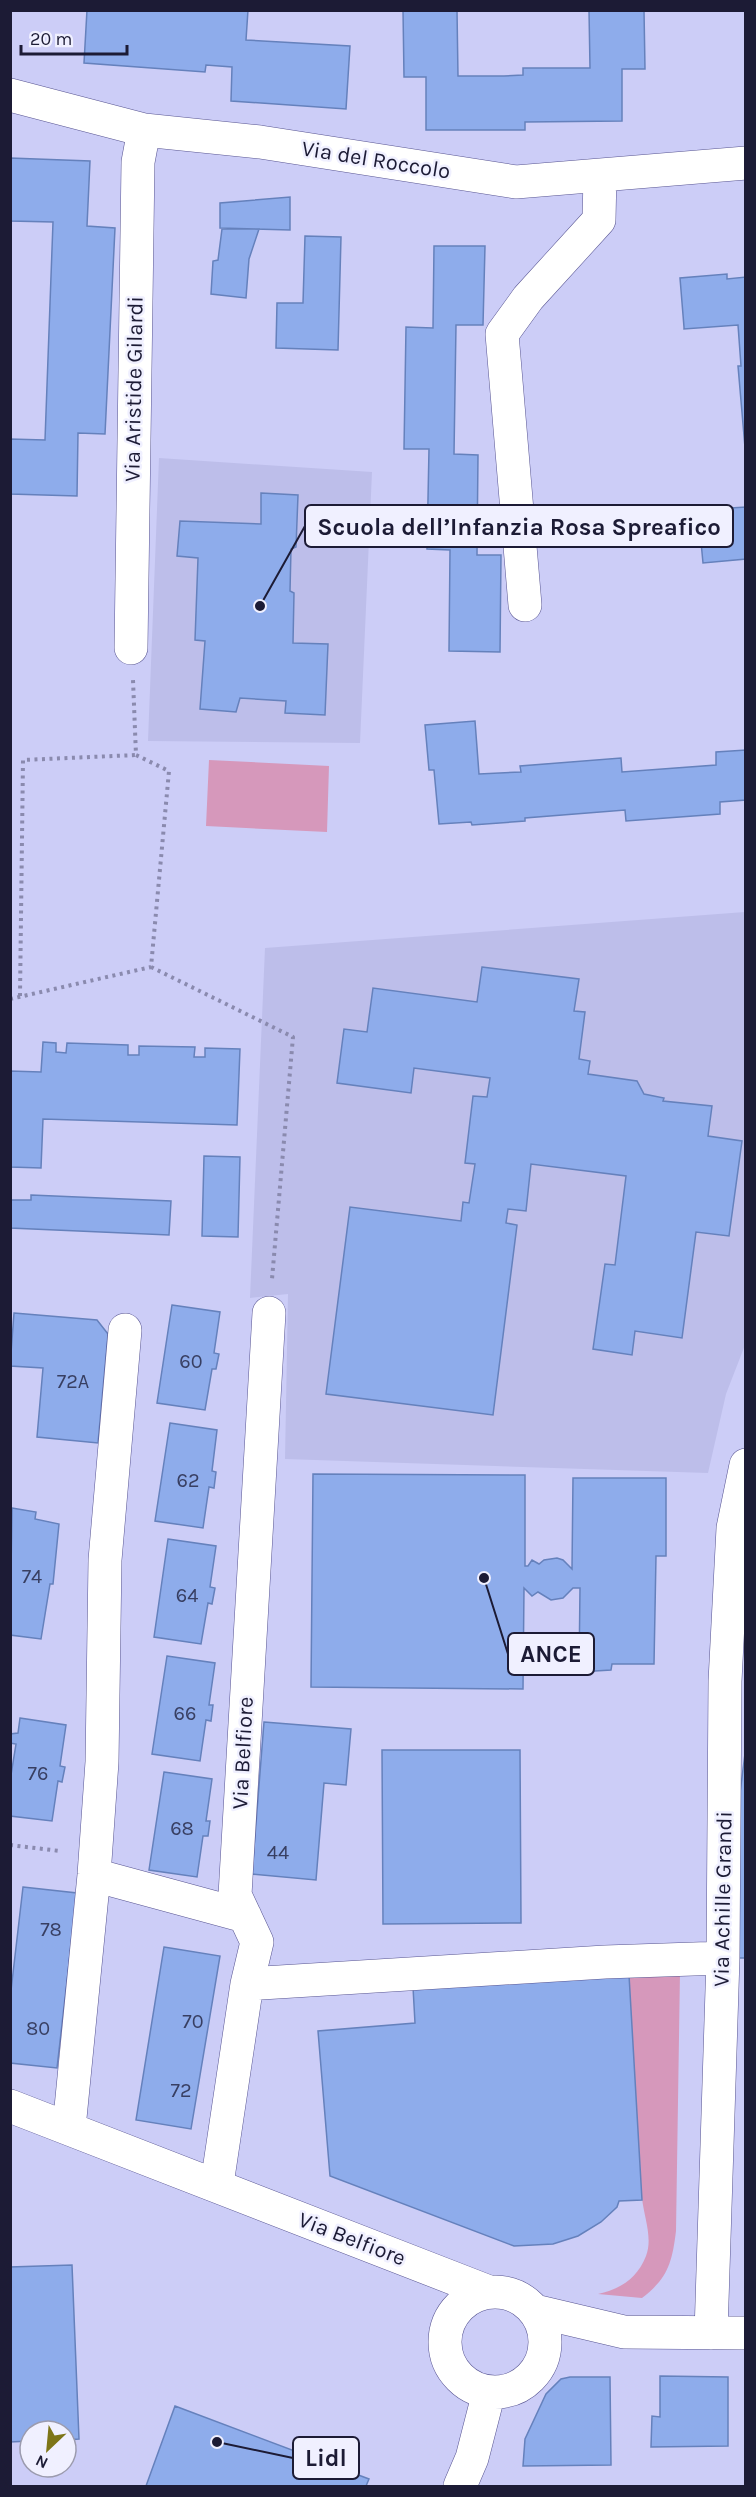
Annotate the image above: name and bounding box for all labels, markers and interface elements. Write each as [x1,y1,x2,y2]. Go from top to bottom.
scale bar [21,18,128,56]
text: 20 m [30,28,72,50]
street label: Via del Roccolo [300,135,452,185]
street label: Via Aristide Gilardi [119,296,149,482]
callout: Scuola dell’Infanzia Rosa Spreafico [305,505,733,547]
text: Scuola dell’Infanzia Rosa Spreafico [317,513,721,541]
house number: 60 [179,1350,203,1373]
house number: 72A [57,1370,89,1393]
house number: 62 [176,1469,200,1492]
house number: 74 [22,1565,42,1588]
house number: 64 [176,1584,198,1607]
callout: ANCE [508,1633,594,1675]
text: ANCE [520,1640,582,1668]
street label: Via Belfiore [227,1696,259,1810]
house number: 66 [174,1702,196,1725]
house number: 76 [28,1762,48,1785]
street label: Via Achille Grandi [708,1811,738,1987]
house number: 68 [170,1817,194,1840]
house number: 44 [267,1841,289,1864]
house number: 78 [40,1918,62,1941]
house number: 70 [182,2010,204,2033]
house number: 80 [26,2017,50,2040]
house number: 72 [171,2079,191,2102]
street label: Via Belfiore [295,2207,409,2271]
north arrow [18,2419,78,2479]
callout: Lidl [293,2437,359,2479]
text: Lidl [305,2444,347,2472]
text: N [32,2451,51,2473]

